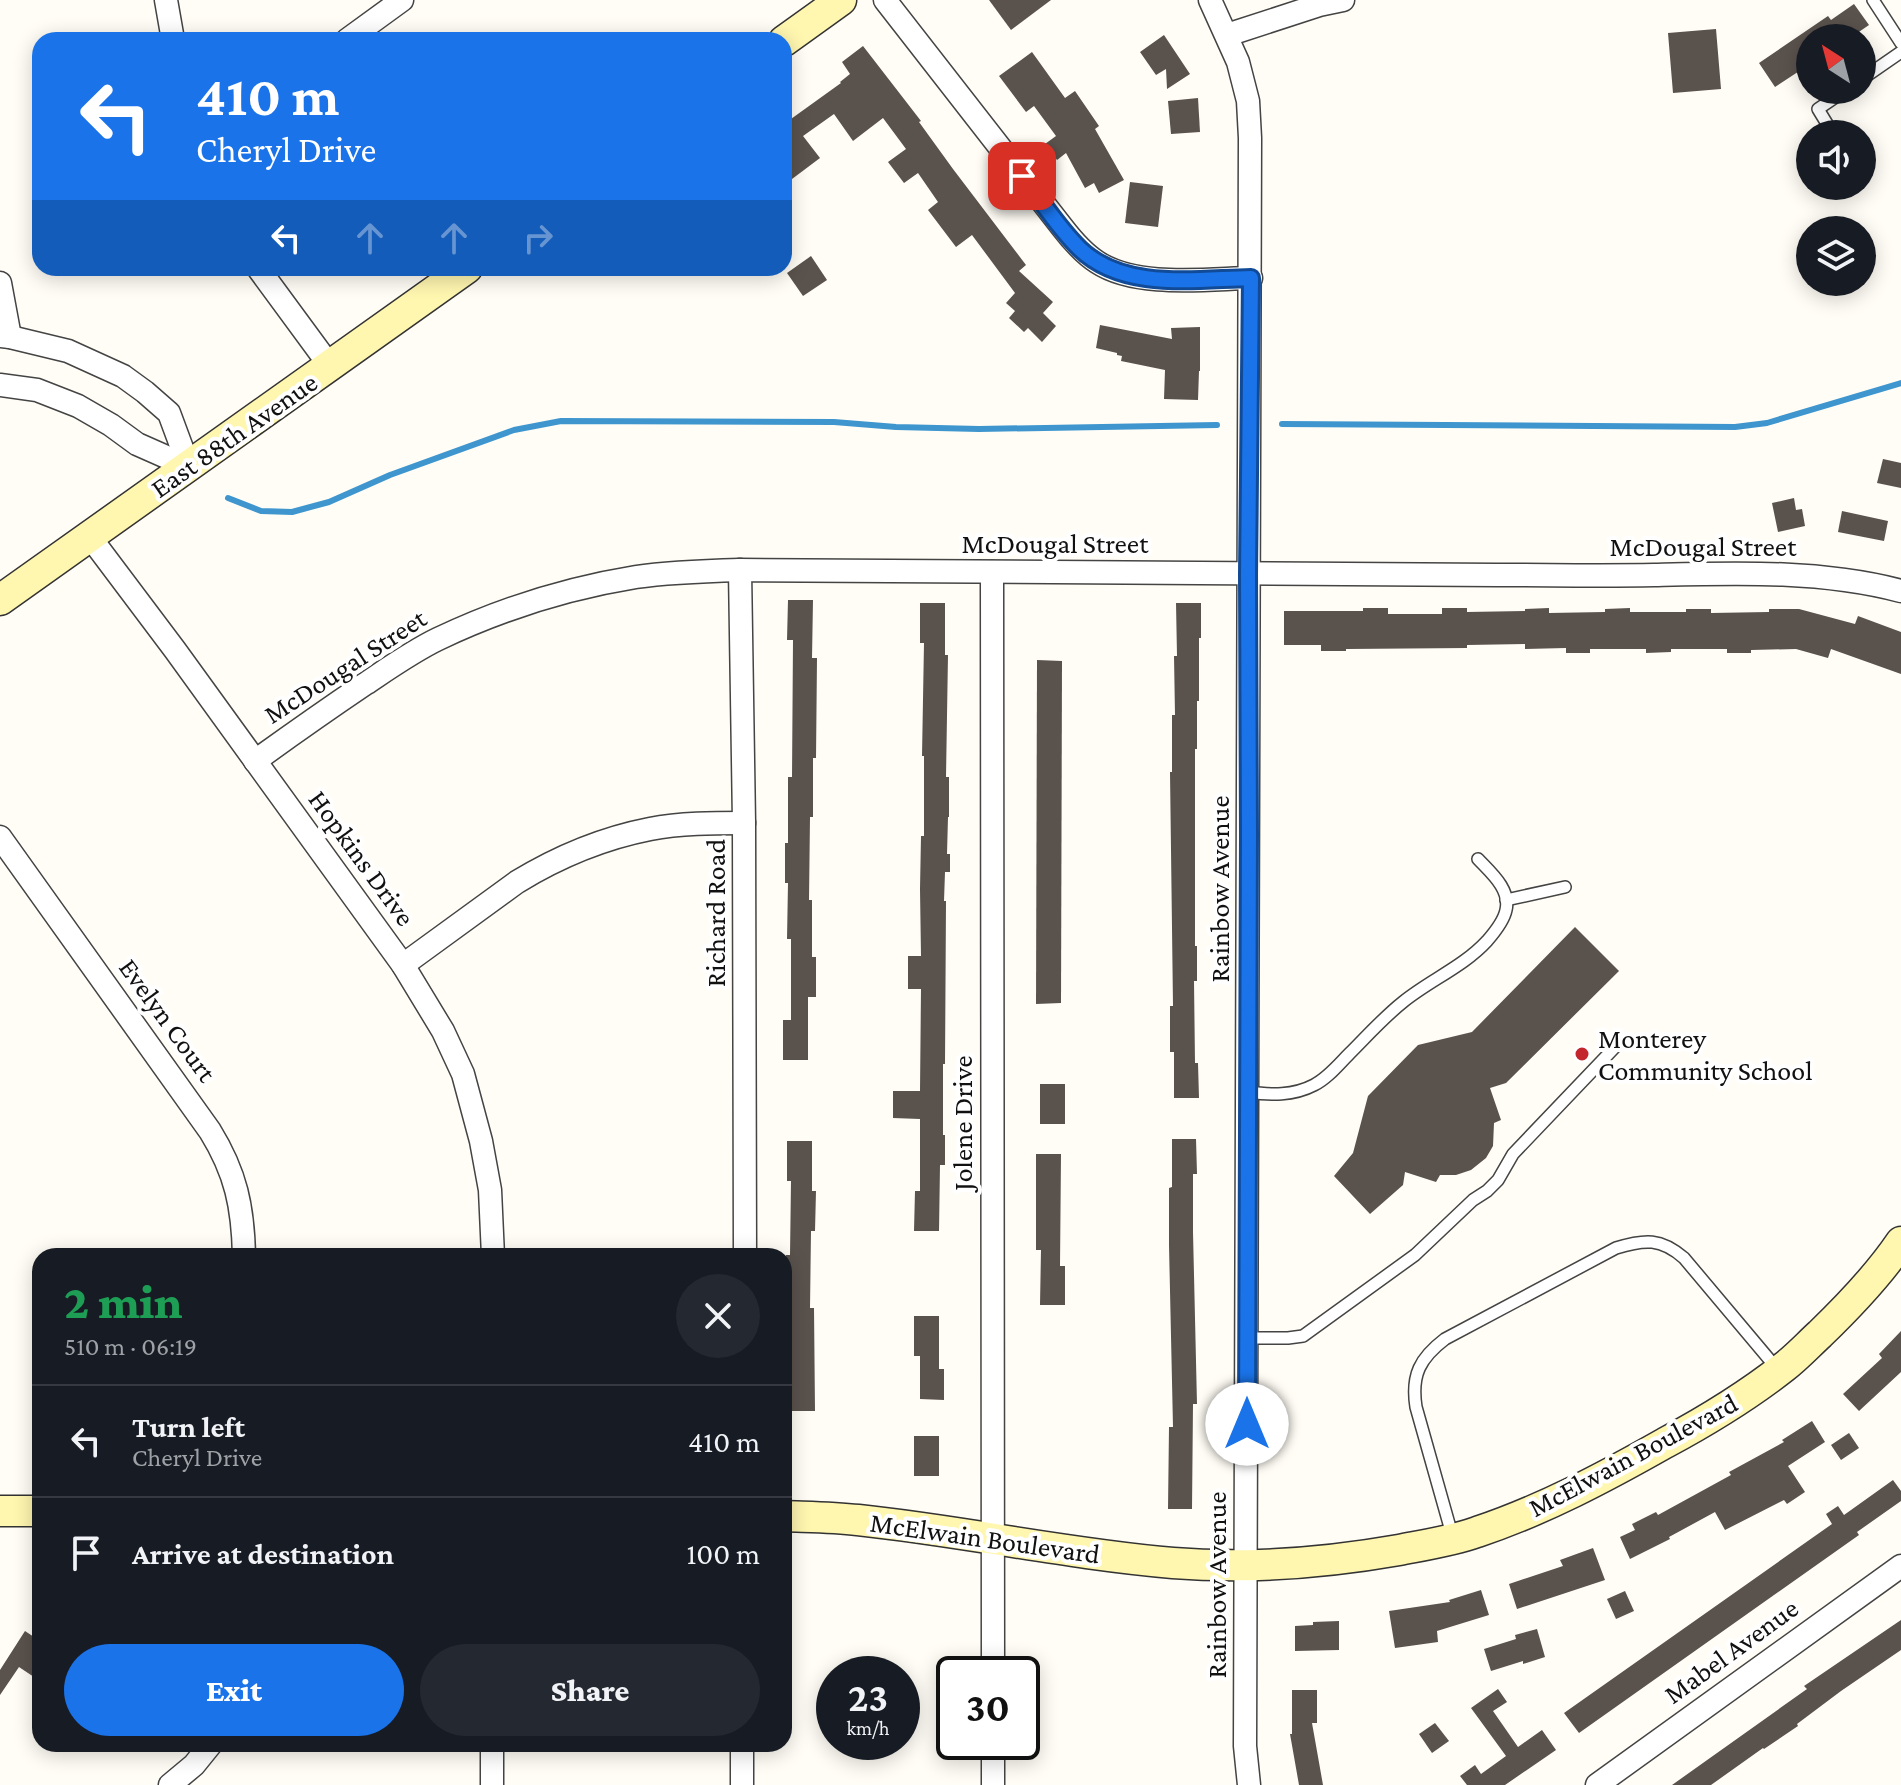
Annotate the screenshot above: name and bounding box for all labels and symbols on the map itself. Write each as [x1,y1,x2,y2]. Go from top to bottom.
north arrow [1796,24,1876,104]
pin [988,142,1056,210]
street label: East 88th Avenue [145,366,323,504]
street label: McDougal Street [962,528,1149,559]
street label: McDougal Street [1610,531,1797,562]
street label: McDougal Street [258,602,432,730]
street label: Hopkins Drive [302,784,422,932]
street label: Rainbow Avenue [1204,795,1235,983]
street label: Richard Road [700,839,731,987]
street label: Evelyn Court [113,952,223,1088]
place label: Monterey Community School [1598,1023,1812,1086]
marker: Monterey Community School [1573,1045,1591,1063]
street label: Jolene Drive [947,1055,978,1194]
position arrow [1205,1382,1289,1466]
street label: McElwain Boulevard [1523,1387,1743,1523]
street label: Rainbow Avenue [1201,1491,1232,1679]
street label: McElwain Boulevard [868,1507,1102,1570]
street label: Mabel Avenue [1658,1592,1804,1710]
speed limit sign: 30 [936,1656,1040,1760]

